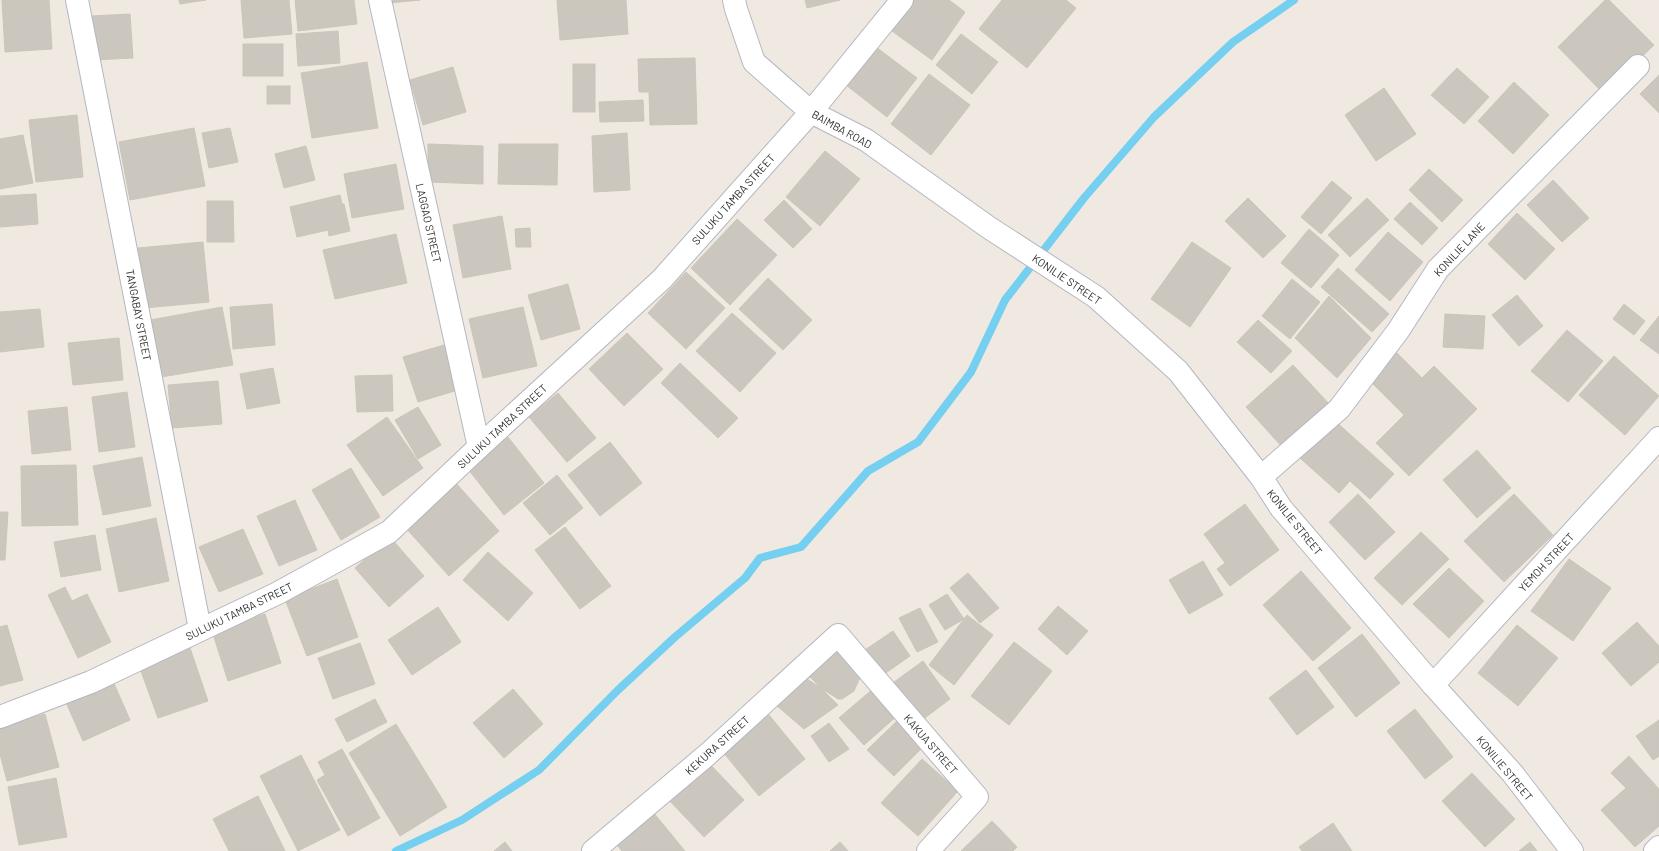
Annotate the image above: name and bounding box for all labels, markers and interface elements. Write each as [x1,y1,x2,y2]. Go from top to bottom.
street label: BAIMBA ROAD [810,107,874,151]
street label: SULUKU TAMBA STREET [689,151,777,247]
street label: LAGGAO STREET [414,182,444,264]
street label: KONILIE LANE [1431,219,1488,279]
street label: KONILIE STREET [1030,251,1104,307]
street label: TANGABAY STREET [124,268,154,362]
street label: SULUKU TAMBA STREET [455,381,549,471]
street label: KONILIE STREET [1265,487,1325,557]
street label: YEMOH STREET [1515,530,1577,594]
street label: SULUKU TAMBA STREET [183,579,295,643]
street label: KAKUA STREET [901,711,961,777]
street label: KEKURA STREET [682,713,752,777]
street label: KONILIE STREET [1474,733,1536,803]

